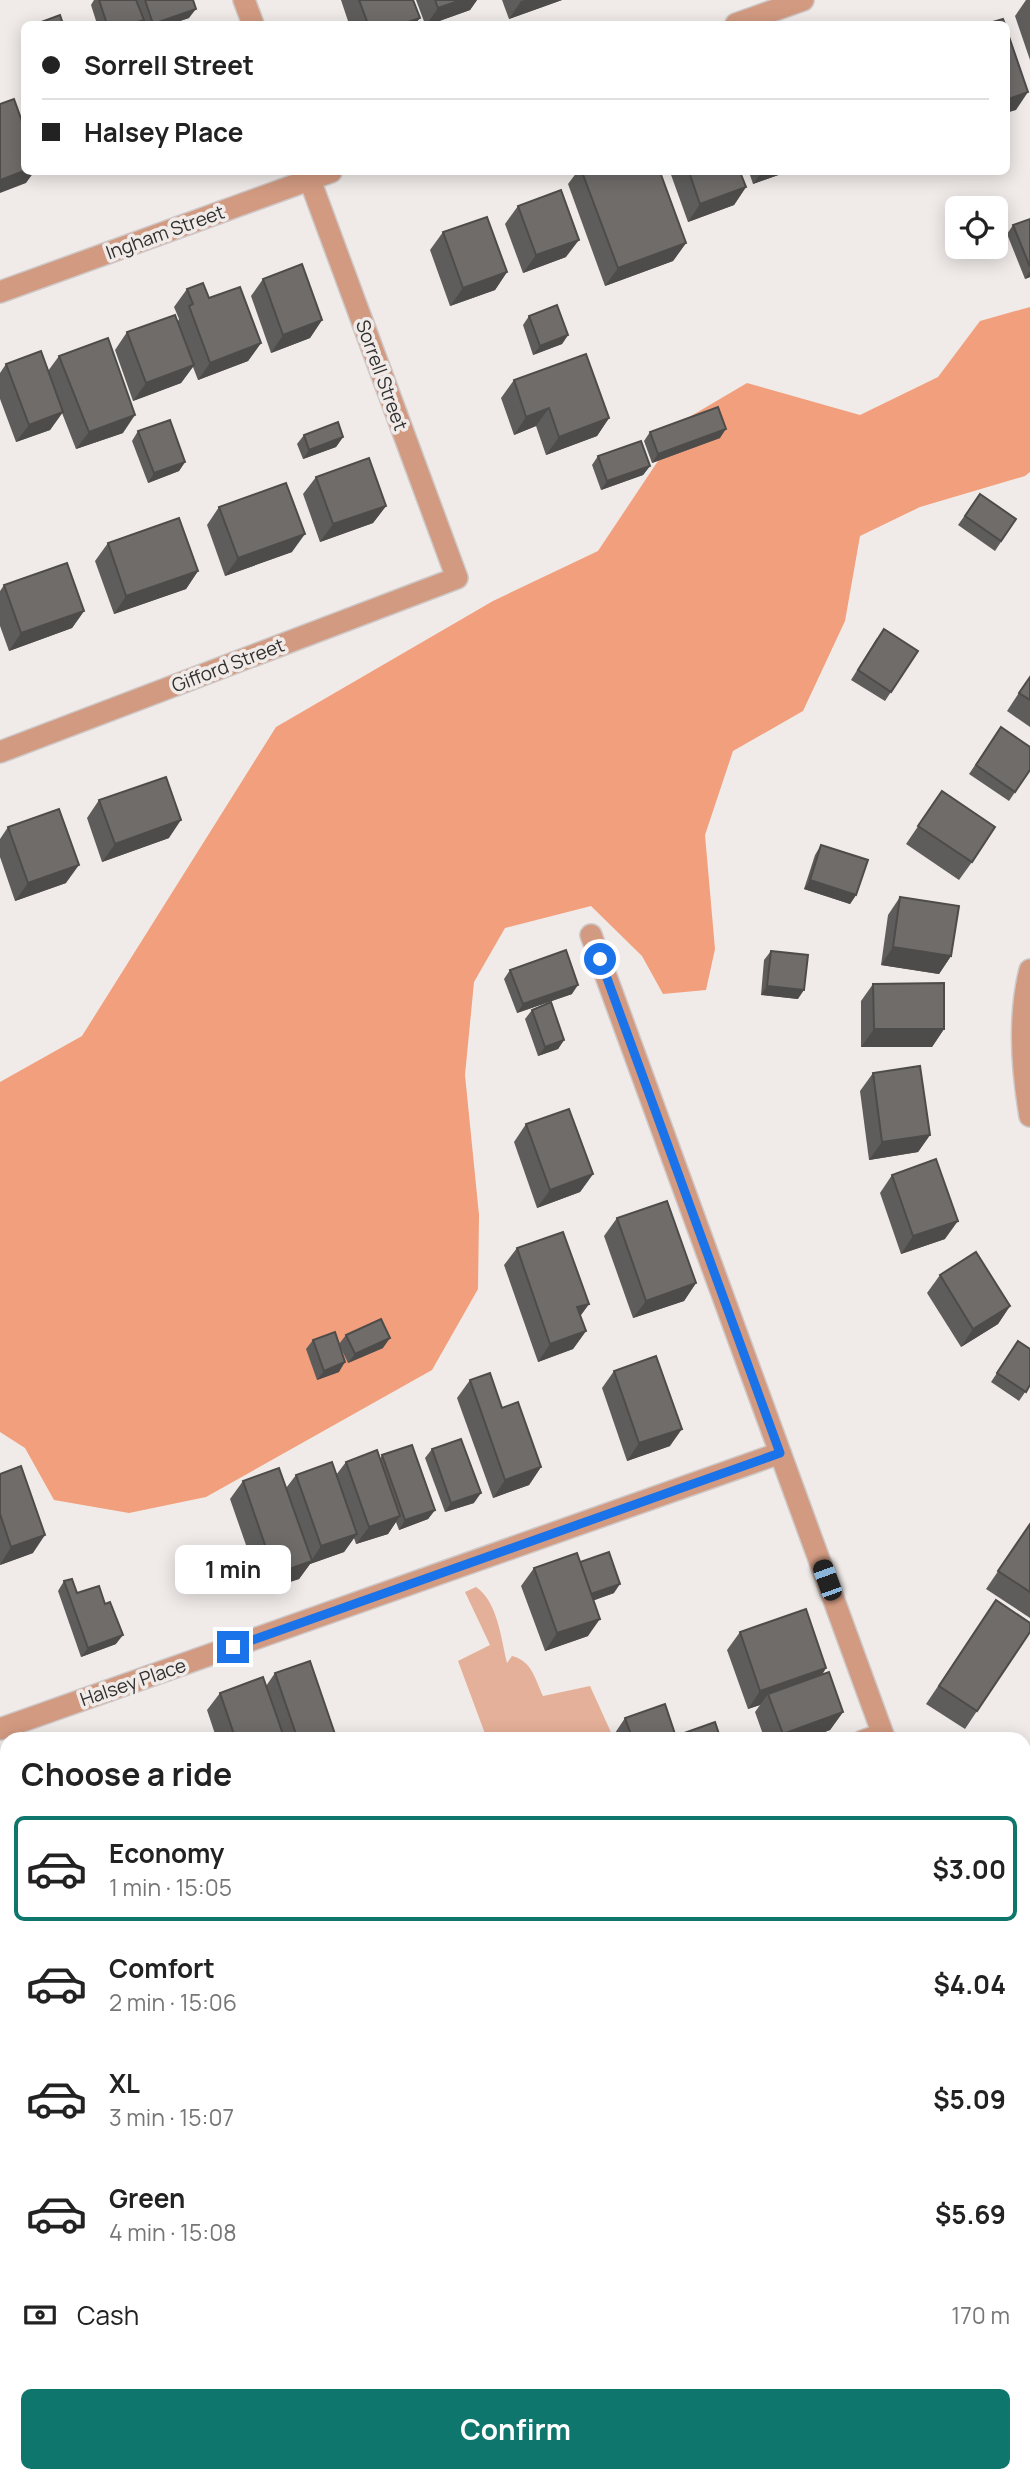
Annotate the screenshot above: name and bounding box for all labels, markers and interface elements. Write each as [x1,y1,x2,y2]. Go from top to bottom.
text: Sorrell Street [84,47,254,83]
text: Halsey Place [84,114,243,150]
map controls [945,196,1008,259]
button: locate [945,196,1008,259]
street label: Ingham Street [102,198,228,266]
street label: Sorrell Street [350,316,414,434]
street label: Gifford Street [168,632,288,698]
route start [584,943,616,975]
callout: 1 min [175,1546,291,1594]
text: 1 min [205,1553,261,1585]
car [810,1557,845,1603]
route end [217,1631,249,1663]
street label: Halsey Place [77,1652,189,1712]
text: Choose a ride [21,1752,232,1796]
text: Economy [109,1835,224,1871]
icon: car [25,1837,88,1900]
text: $3.00 [932,1851,1006,1887]
text: 1 min · 15:05 [109,1871,232,1903]
text: Comfort [109,1950,215,1986]
icon: car [25,1952,88,2015]
text: $4.04 [934,1966,1006,2002]
text: 2 min · 15:06 [109,1986,237,2018]
text: XL [109,2065,140,2101]
icon: car [25,2067,88,2130]
text: $5.09 [933,2081,1006,2117]
text: 3 min · 15:07 [109,2101,234,2133]
text: Green [109,2180,185,2216]
icon: car [25,2182,88,2245]
text: $5.69 [935,2196,1006,2232]
text: 4 min · 15:08 [109,2216,237,2248]
icon: cash [21,2296,59,2334]
text: Cash [77,2297,139,2333]
text: 170 m [951,2299,1010,2331]
button: Confirm [21,2389,1010,2469]

